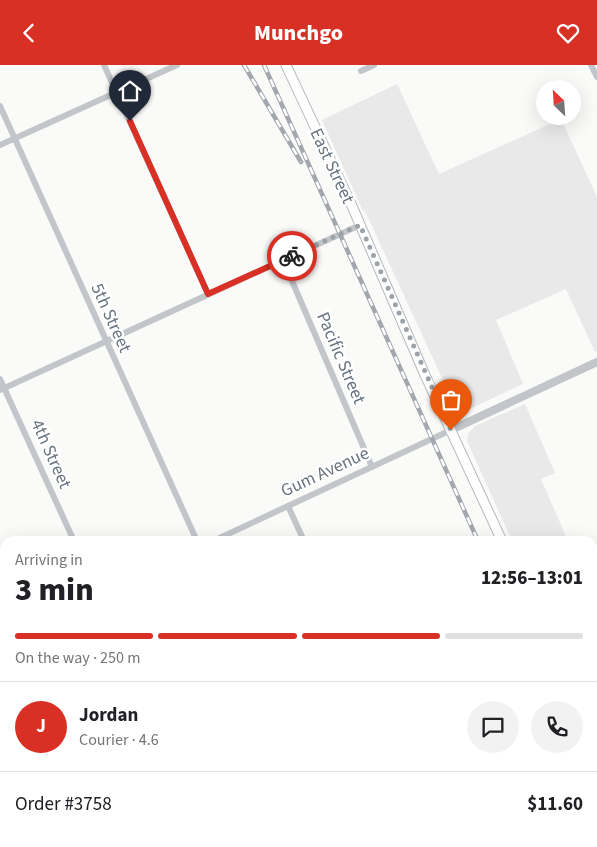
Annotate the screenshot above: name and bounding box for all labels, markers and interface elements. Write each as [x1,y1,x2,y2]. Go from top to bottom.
text: Munchgo [254,17,343,49]
icon: back [15,19,43,47]
icon: heart [554,19,582,47]
pin [109,70,151,121]
icon: home [116,77,144,105]
north arrow [536,80,581,125]
map controls [536,80,581,125]
street label: East Street [304,124,360,208]
courier [267,231,317,281]
icon: bike [278,242,306,270]
street label: 5th Street [85,279,137,357]
street label: Pacific Street [310,308,372,408]
pin [430,379,472,430]
icon: bag [437,386,465,414]
street label: 4th Street [25,415,77,493]
street label: Gum Avenue [277,441,373,503]
text: Arriving in [15,549,83,571]
text: 12:56–13:01 [481,565,583,592]
text: 3 min [15,567,94,613]
text: On the way · 250 m [15,647,140,669]
button: chat [467,701,519,753]
button: phone [531,701,583,753]
text: Jordan [79,702,138,729]
text: J [36,713,46,740]
text: Courier · 4.6 [79,729,159,751]
text: Order #3758 [15,791,112,818]
text: $11.60 [527,791,583,818]

